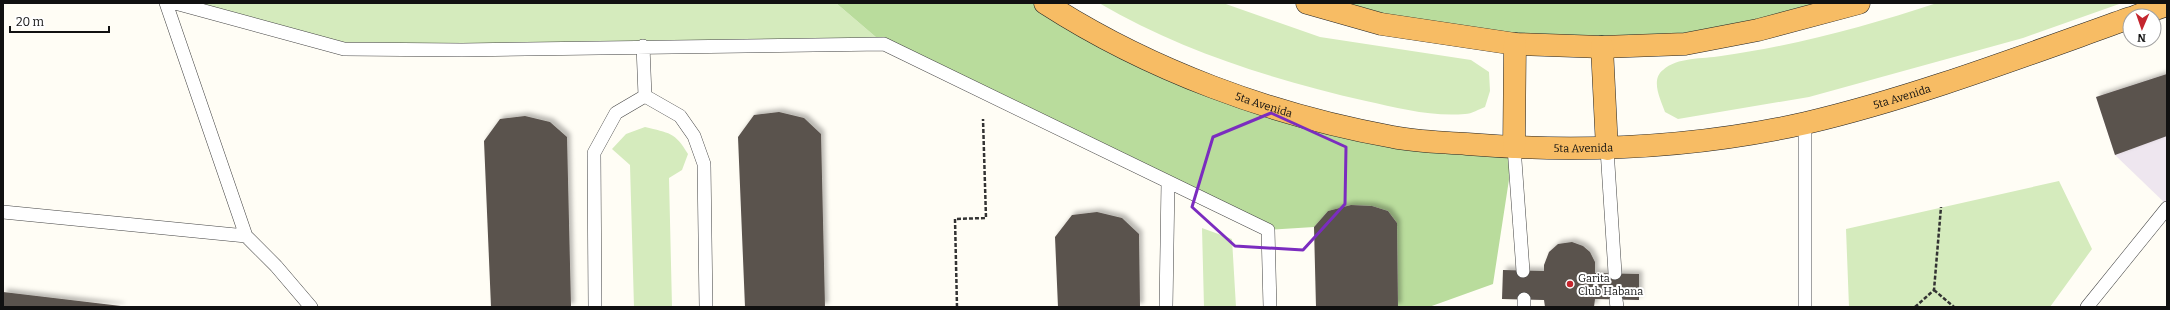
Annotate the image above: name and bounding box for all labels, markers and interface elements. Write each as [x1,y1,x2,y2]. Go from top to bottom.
scale bar [10,8,109,34]
north arrow [2122,8,2162,48]
text: 20 m [16,15,45,29]
text: N [2137,31,2146,44]
street label: 5ta Avenida [1872,82,1932,112]
street label: 5ta Avenida [1233,90,1294,120]
street label: 5ta Avenida [1553,141,1613,155]
place label: Garita Club Habana [1578,272,1643,298]
marker: Garita Club Habana [1565,279,1575,289]

